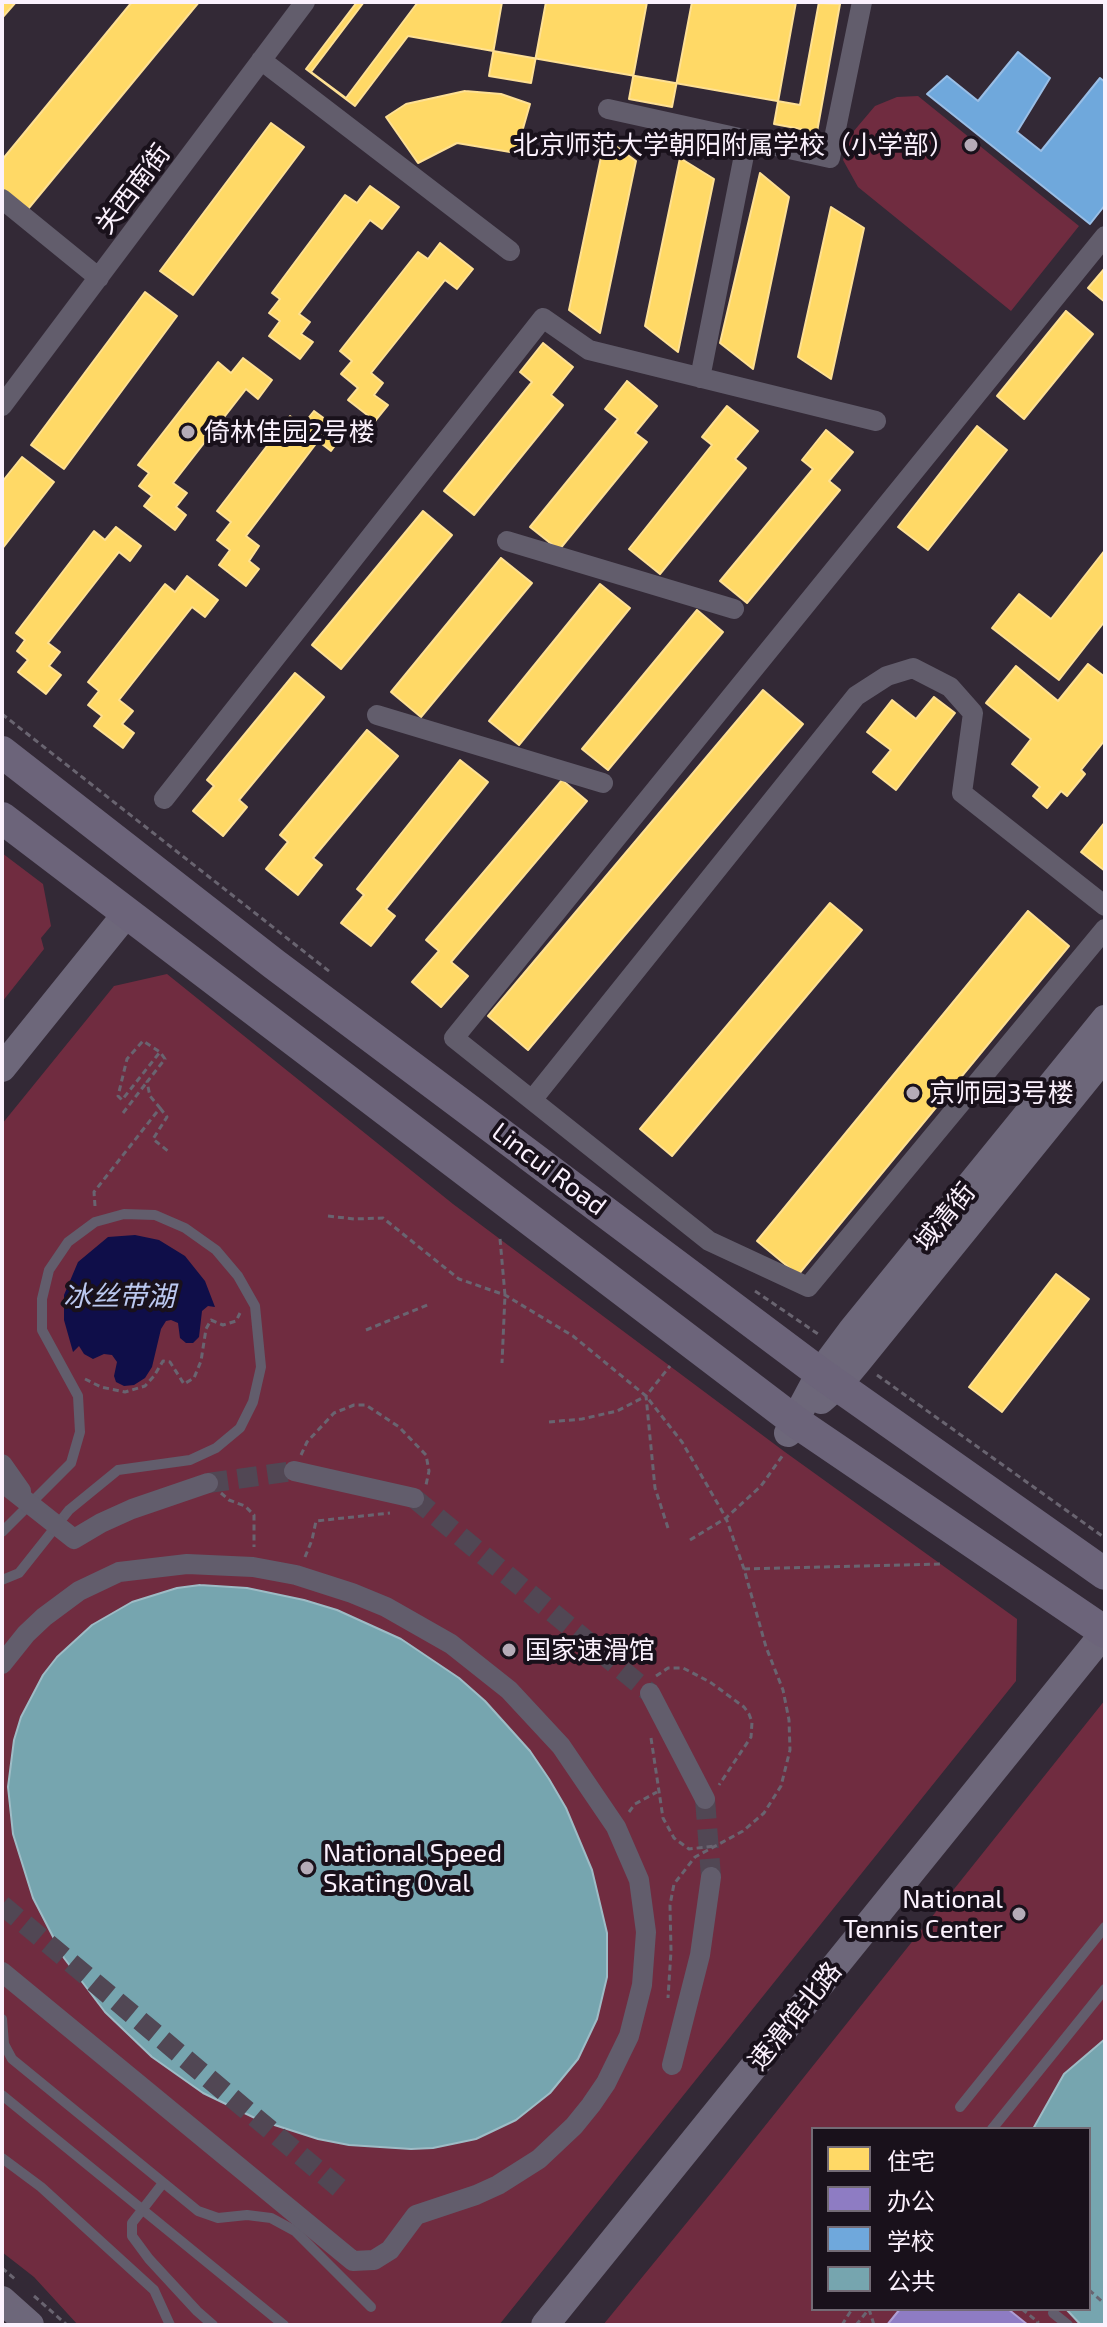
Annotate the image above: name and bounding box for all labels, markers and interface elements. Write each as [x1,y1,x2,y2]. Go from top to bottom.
place label: 北京师范大学朝阳附属学校（小学部） [513,129,955,161]
marker: 北京师范大学朝阳附属学校（小学部） [962,136,980,154]
street label: 关西南街 [89,138,177,240]
place label: 倚林佳园2号楼 [204,416,375,448]
marker: 倚林佳园2号楼 [179,423,197,441]
place label: 京师园3号楼 [929,1077,1073,1109]
marker: 京师园3号楼 [904,1084,922,1102]
street label: Lincui Road [486,1116,612,1222]
street label: 域清街 [908,1177,982,1257]
water label: 冰丝带湖 [63,1280,175,1314]
place label: 国家速滑馆 [525,1634,655,1666]
marker: 国家速滑馆 [500,1641,518,1659]
place label: National Speed Skating Oval [323,1837,502,1898]
marker: National Speed Skating Oval [298,1859,316,1877]
place label: National Tennis Center [843,1883,1003,1944]
marker: National Tennis Center [1010,1905,1028,1923]
street label: 速滑馆北路 [742,1956,848,2076]
legend [811,2127,1091,2311]
text: 住宅 [887,2146,935,2175]
text: 办公 [887,2186,935,2215]
text: 学校 [887,2226,935,2255]
text: 公共 [887,2266,935,2295]

